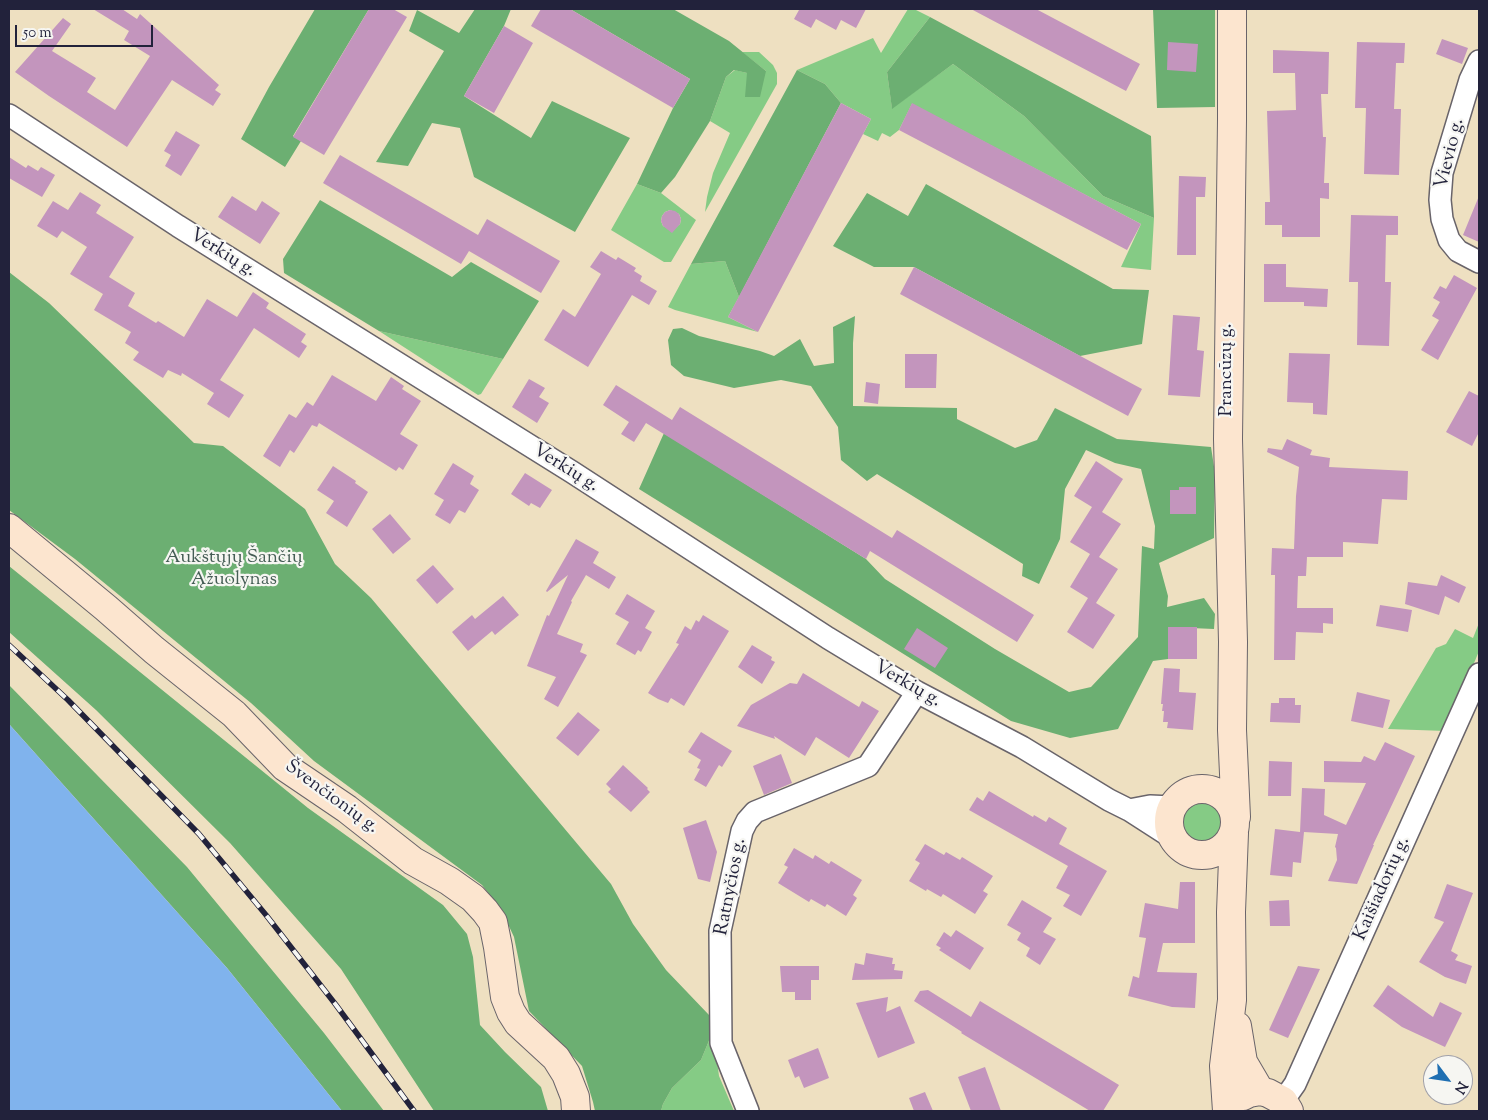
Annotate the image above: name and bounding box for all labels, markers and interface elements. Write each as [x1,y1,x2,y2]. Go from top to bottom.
scale bar [18,15,155,47]
text: 50 m [23,23,52,44]
street label: Vievio g. [1431,116,1471,192]
street label: Verkių g. [185,225,259,283]
street label: Prancūzų g. [1217,323,1239,417]
street label: Verkių g. [528,440,602,498]
park label: Aukštųjų Šančių Ąžuolynas [165,548,303,592]
street label: Verkių g. [869,657,945,713]
street label: Švenčionių g. [280,756,382,840]
street label: Kaišiadorių g. [1350,833,1416,945]
street label: Ratnyčios g. [711,837,753,937]
north arrow [1423,1055,1473,1105]
text: N [1449,1077,1471,1097]

